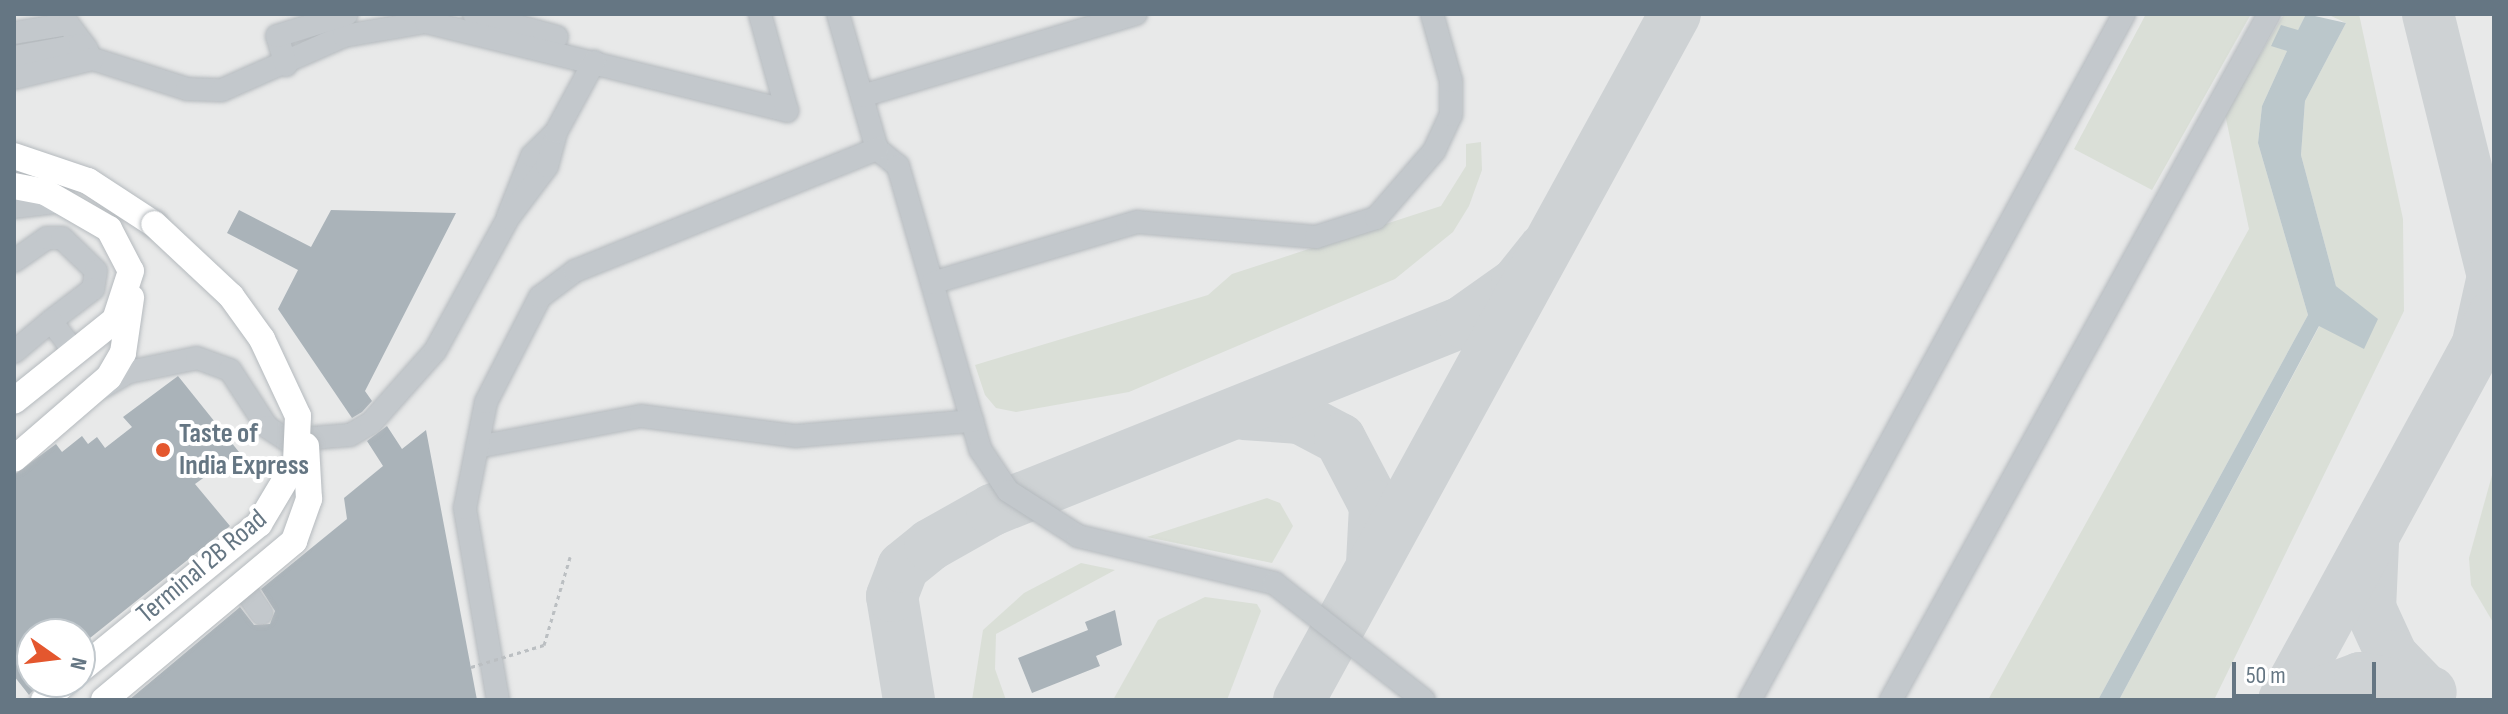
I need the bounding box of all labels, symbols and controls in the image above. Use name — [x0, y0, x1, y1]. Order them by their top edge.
place label: Taste of India Express — [179, 417, 309, 483]
marker: Taste of India Express — [154, 441, 172, 459]
street label: Terminal 2B Road — [130, 503, 274, 631]
north arrow — [16, 618, 96, 698]
scale bar — [2236, 646, 2380, 696]
text: N — [63, 654, 92, 672]
text: 50 m — [2246, 661, 2286, 690]

